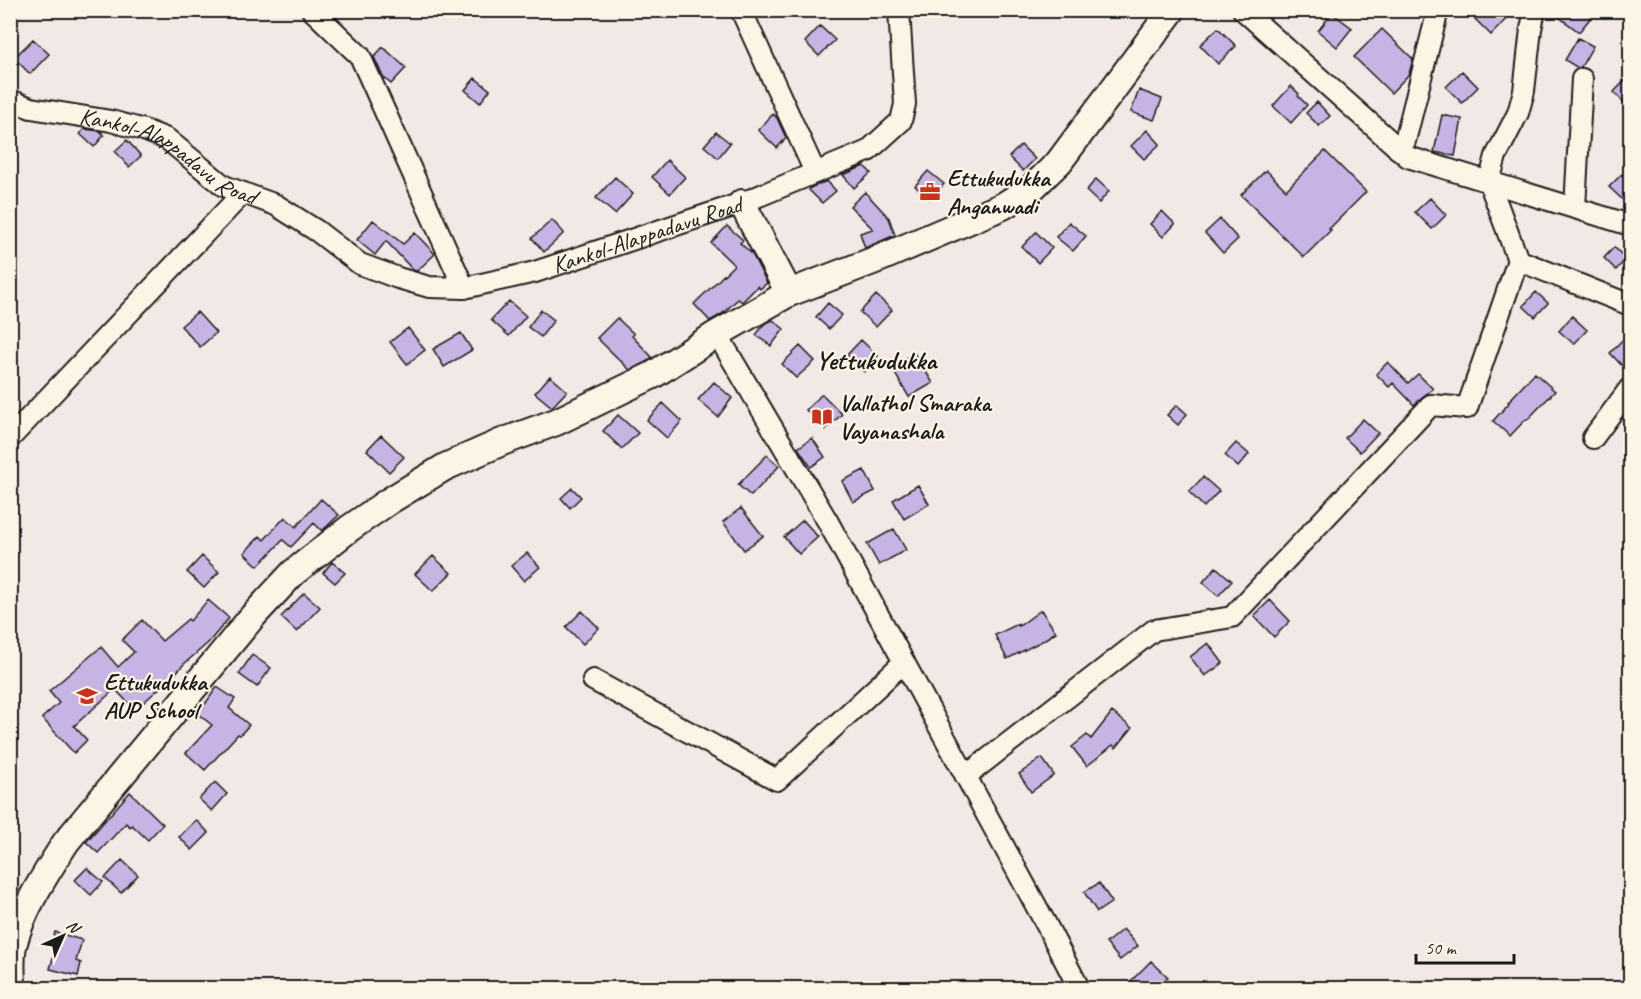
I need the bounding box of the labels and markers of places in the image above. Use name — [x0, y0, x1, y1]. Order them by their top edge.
place label: Ettukudukka Anganwadi — [947, 163, 1052, 221]
office icon: Ettukudukka Anganwadi — [918, 180, 942, 204]
place label: Vallathol Smaraka Vayanashala — [839, 388, 992, 446]
library icon: Vallathol Smaraka Vayanashala — [810, 405, 834, 429]
place label: Ettukudukka AUP School — [104, 667, 209, 725]
school or university icon: Ettukudukka AUP School — [75, 684, 99, 708]

